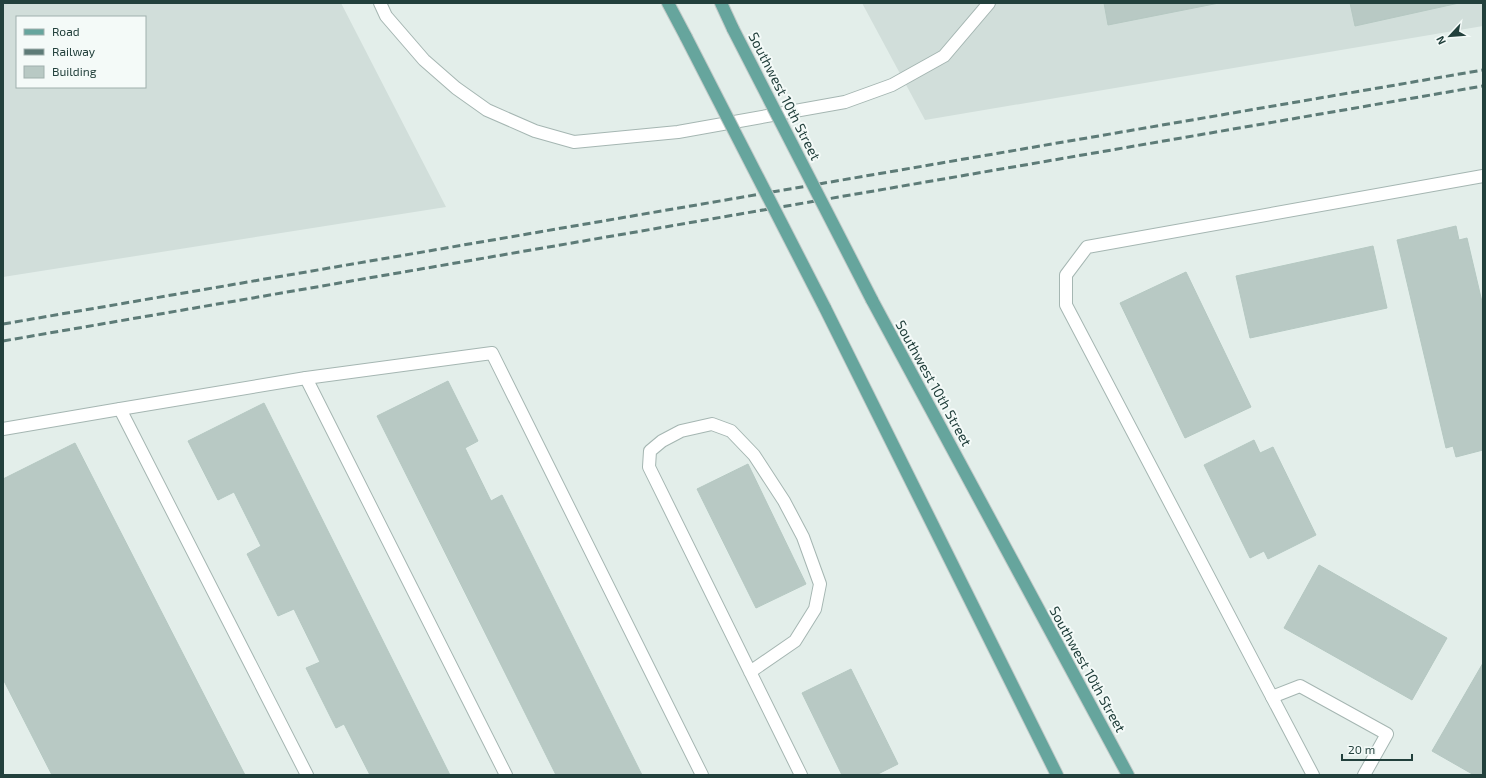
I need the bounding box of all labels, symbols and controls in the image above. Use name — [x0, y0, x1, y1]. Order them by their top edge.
legend — [16, 16, 146, 88]
north arrow — [1430, 16, 1470, 56]
text: Road — [52, 24, 80, 38]
street label: Southwest 10th Street — [745, 29, 825, 163]
text: N — [1433, 34, 1448, 47]
text: Railway — [52, 44, 96, 58]
text: Building — [52, 64, 97, 78]
street label: Southwest 10th Street — [892, 317, 976, 449]
street label: Southwest 10th Street — [1046, 603, 1130, 735]
scale bar — [1342, 736, 1412, 762]
text: 20 m — [1348, 742, 1375, 756]

